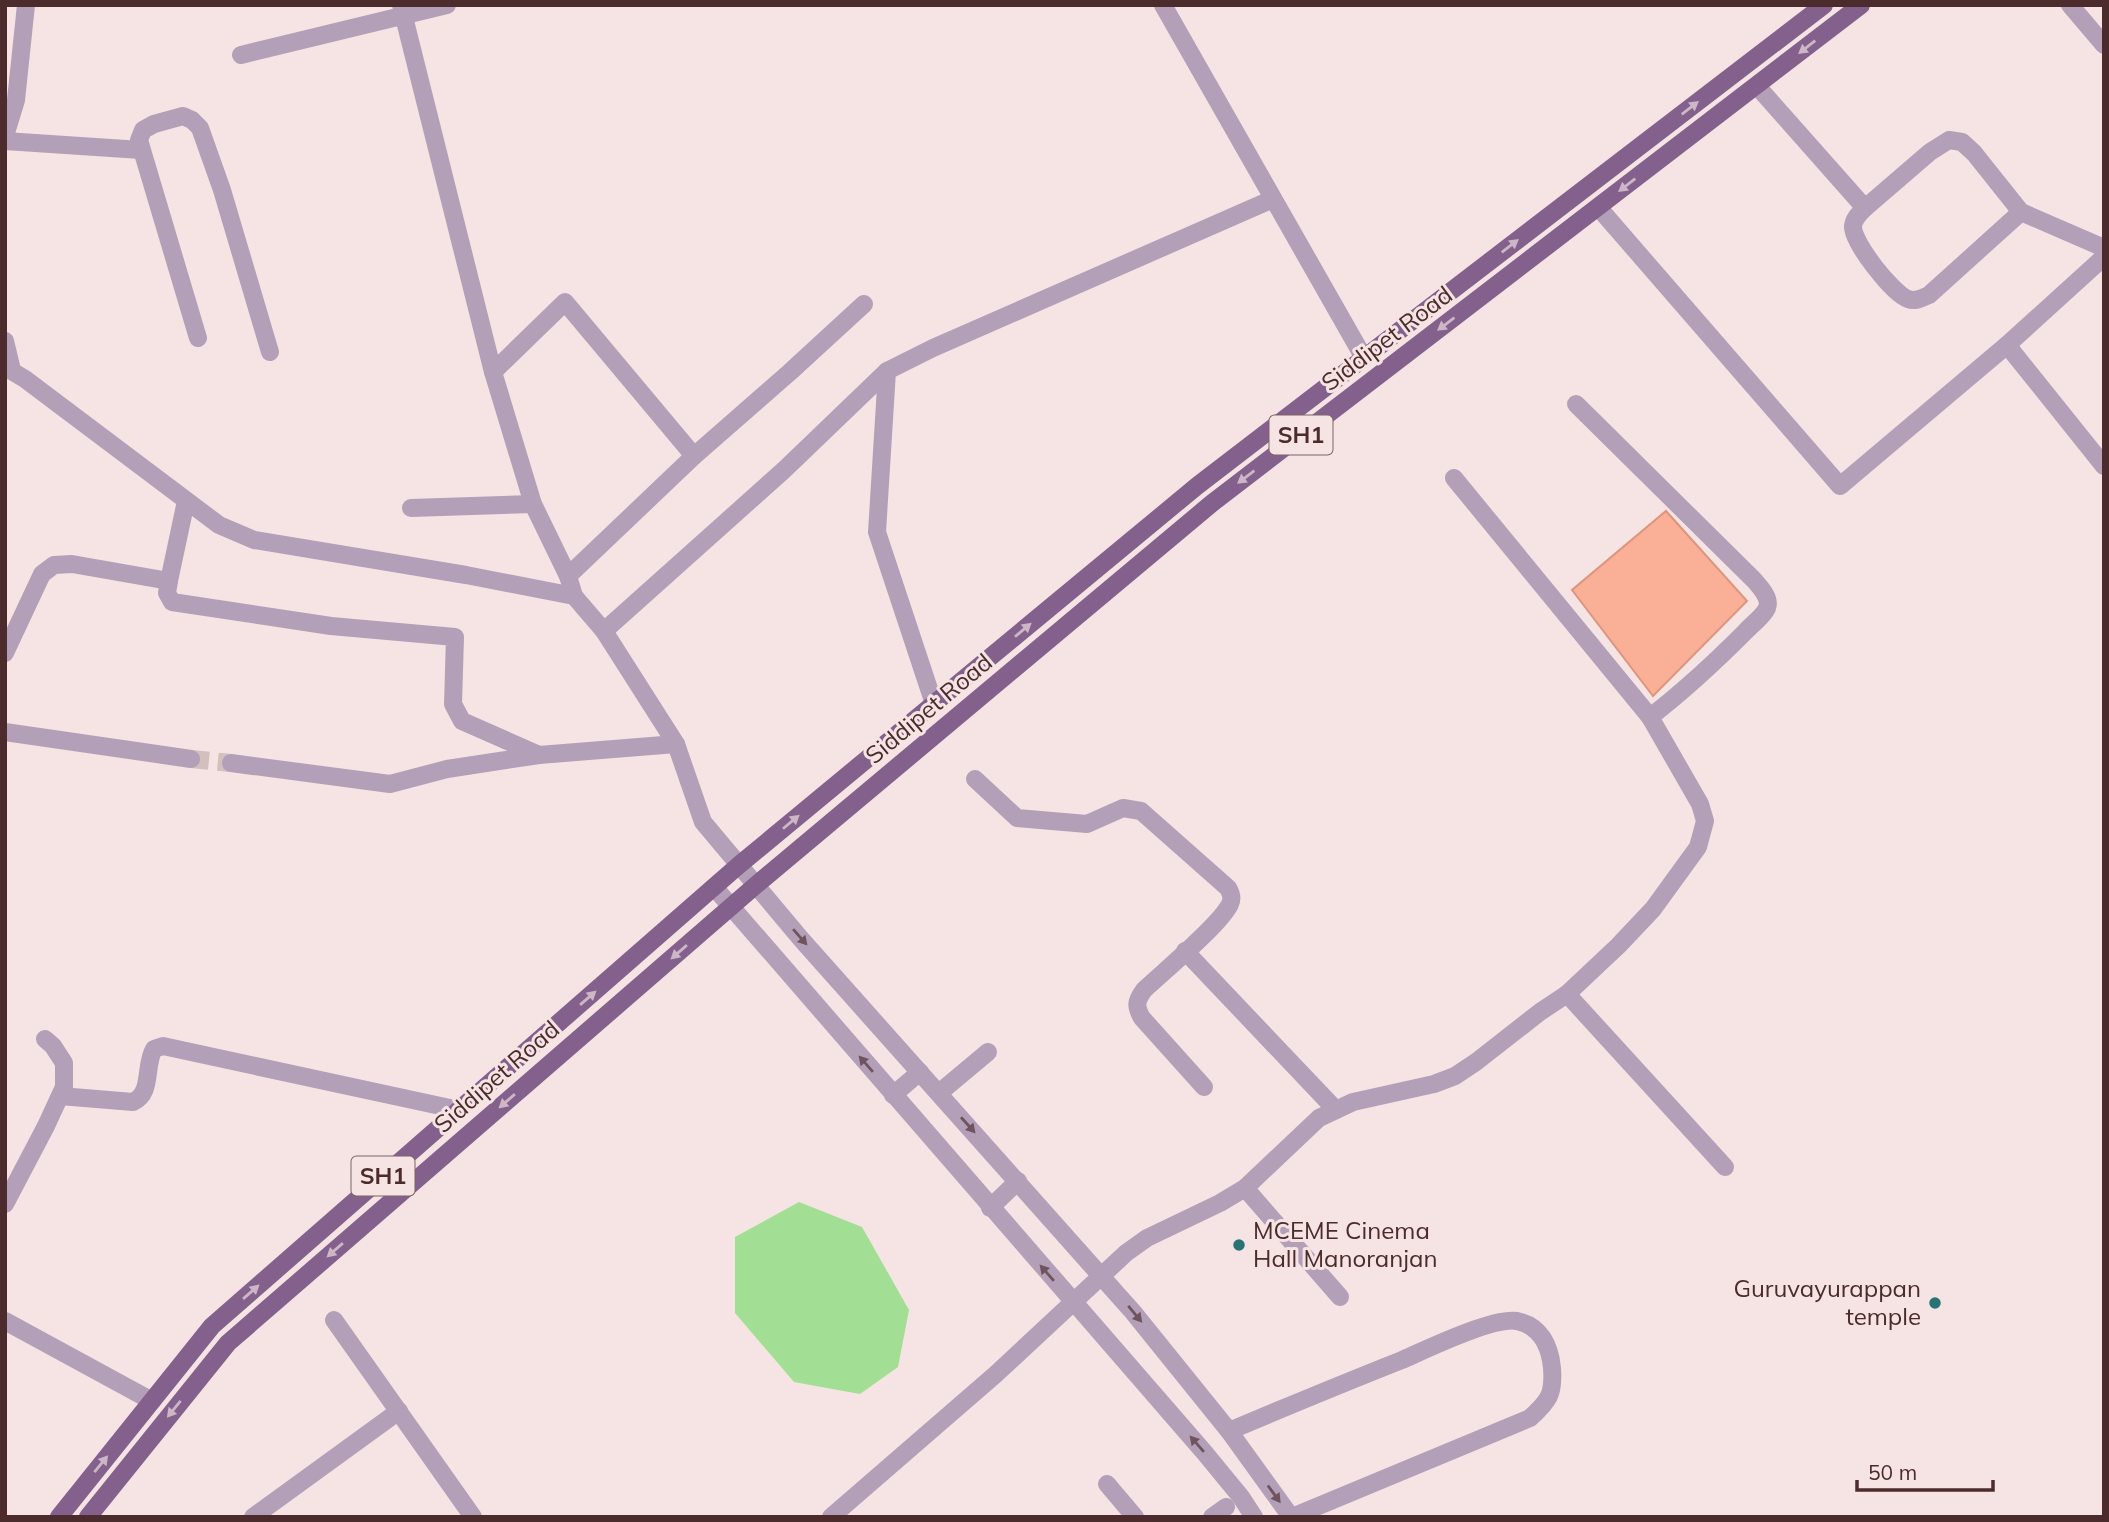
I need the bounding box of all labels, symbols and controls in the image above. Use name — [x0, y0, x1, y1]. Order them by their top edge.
one-way arrow — [1798, 39, 1816, 53]
one-way arrow — [1681, 101, 1699, 115]
one-way arrow — [1618, 178, 1636, 193]
one-way arrow — [1500, 239, 1518, 254]
street label: Siddipet Road — [1315, 279, 1458, 397]
one-way arrow — [1437, 316, 1455, 330]
road number: SH1 — [1270, 416, 1332, 454]
one-way arrow — [1238, 470, 1256, 485]
one-way arrow — [1015, 623, 1032, 638]
street label: Siddipet Road — [859, 647, 998, 770]
one-way arrow — [783, 815, 800, 830]
one-way arrow — [792, 929, 807, 946]
one-way arrow — [670, 944, 688, 960]
one-way arrow — [579, 990, 596, 1006]
street label: Siddipet Road — [428, 1014, 565, 1139]
one-way arrow — [858, 1055, 874, 1073]
one-way arrow — [499, 1093, 516, 1108]
one-way arrow — [960, 1116, 976, 1134]
road number: SH1 — [352, 1156, 414, 1196]
place label: MCEME Cinema Hall Manoranjan — [1253, 1215, 1437, 1273]
marker: MCEME Cinema Hall Manoranjan — [1231, 1237, 1247, 1253]
one-way arrow — [327, 1242, 344, 1257]
one-way arrow — [1039, 1264, 1055, 1282]
place label: Guruvayurappan temple — [1733, 1273, 1921, 1331]
one-way arrow — [242, 1285, 259, 1301]
marker: Guruvayurappan temple — [1927, 1295, 1943, 1311]
one-way arrow — [1127, 1305, 1142, 1323]
one-way arrow — [167, 1400, 182, 1418]
one-way arrow — [1189, 1435, 1205, 1453]
scale bar — [1857, 1448, 1994, 1492]
one-way arrow — [94, 1455, 109, 1473]
text: 50 m — [1868, 1459, 1917, 1485]
one-way arrow — [1267, 1485, 1281, 1503]

